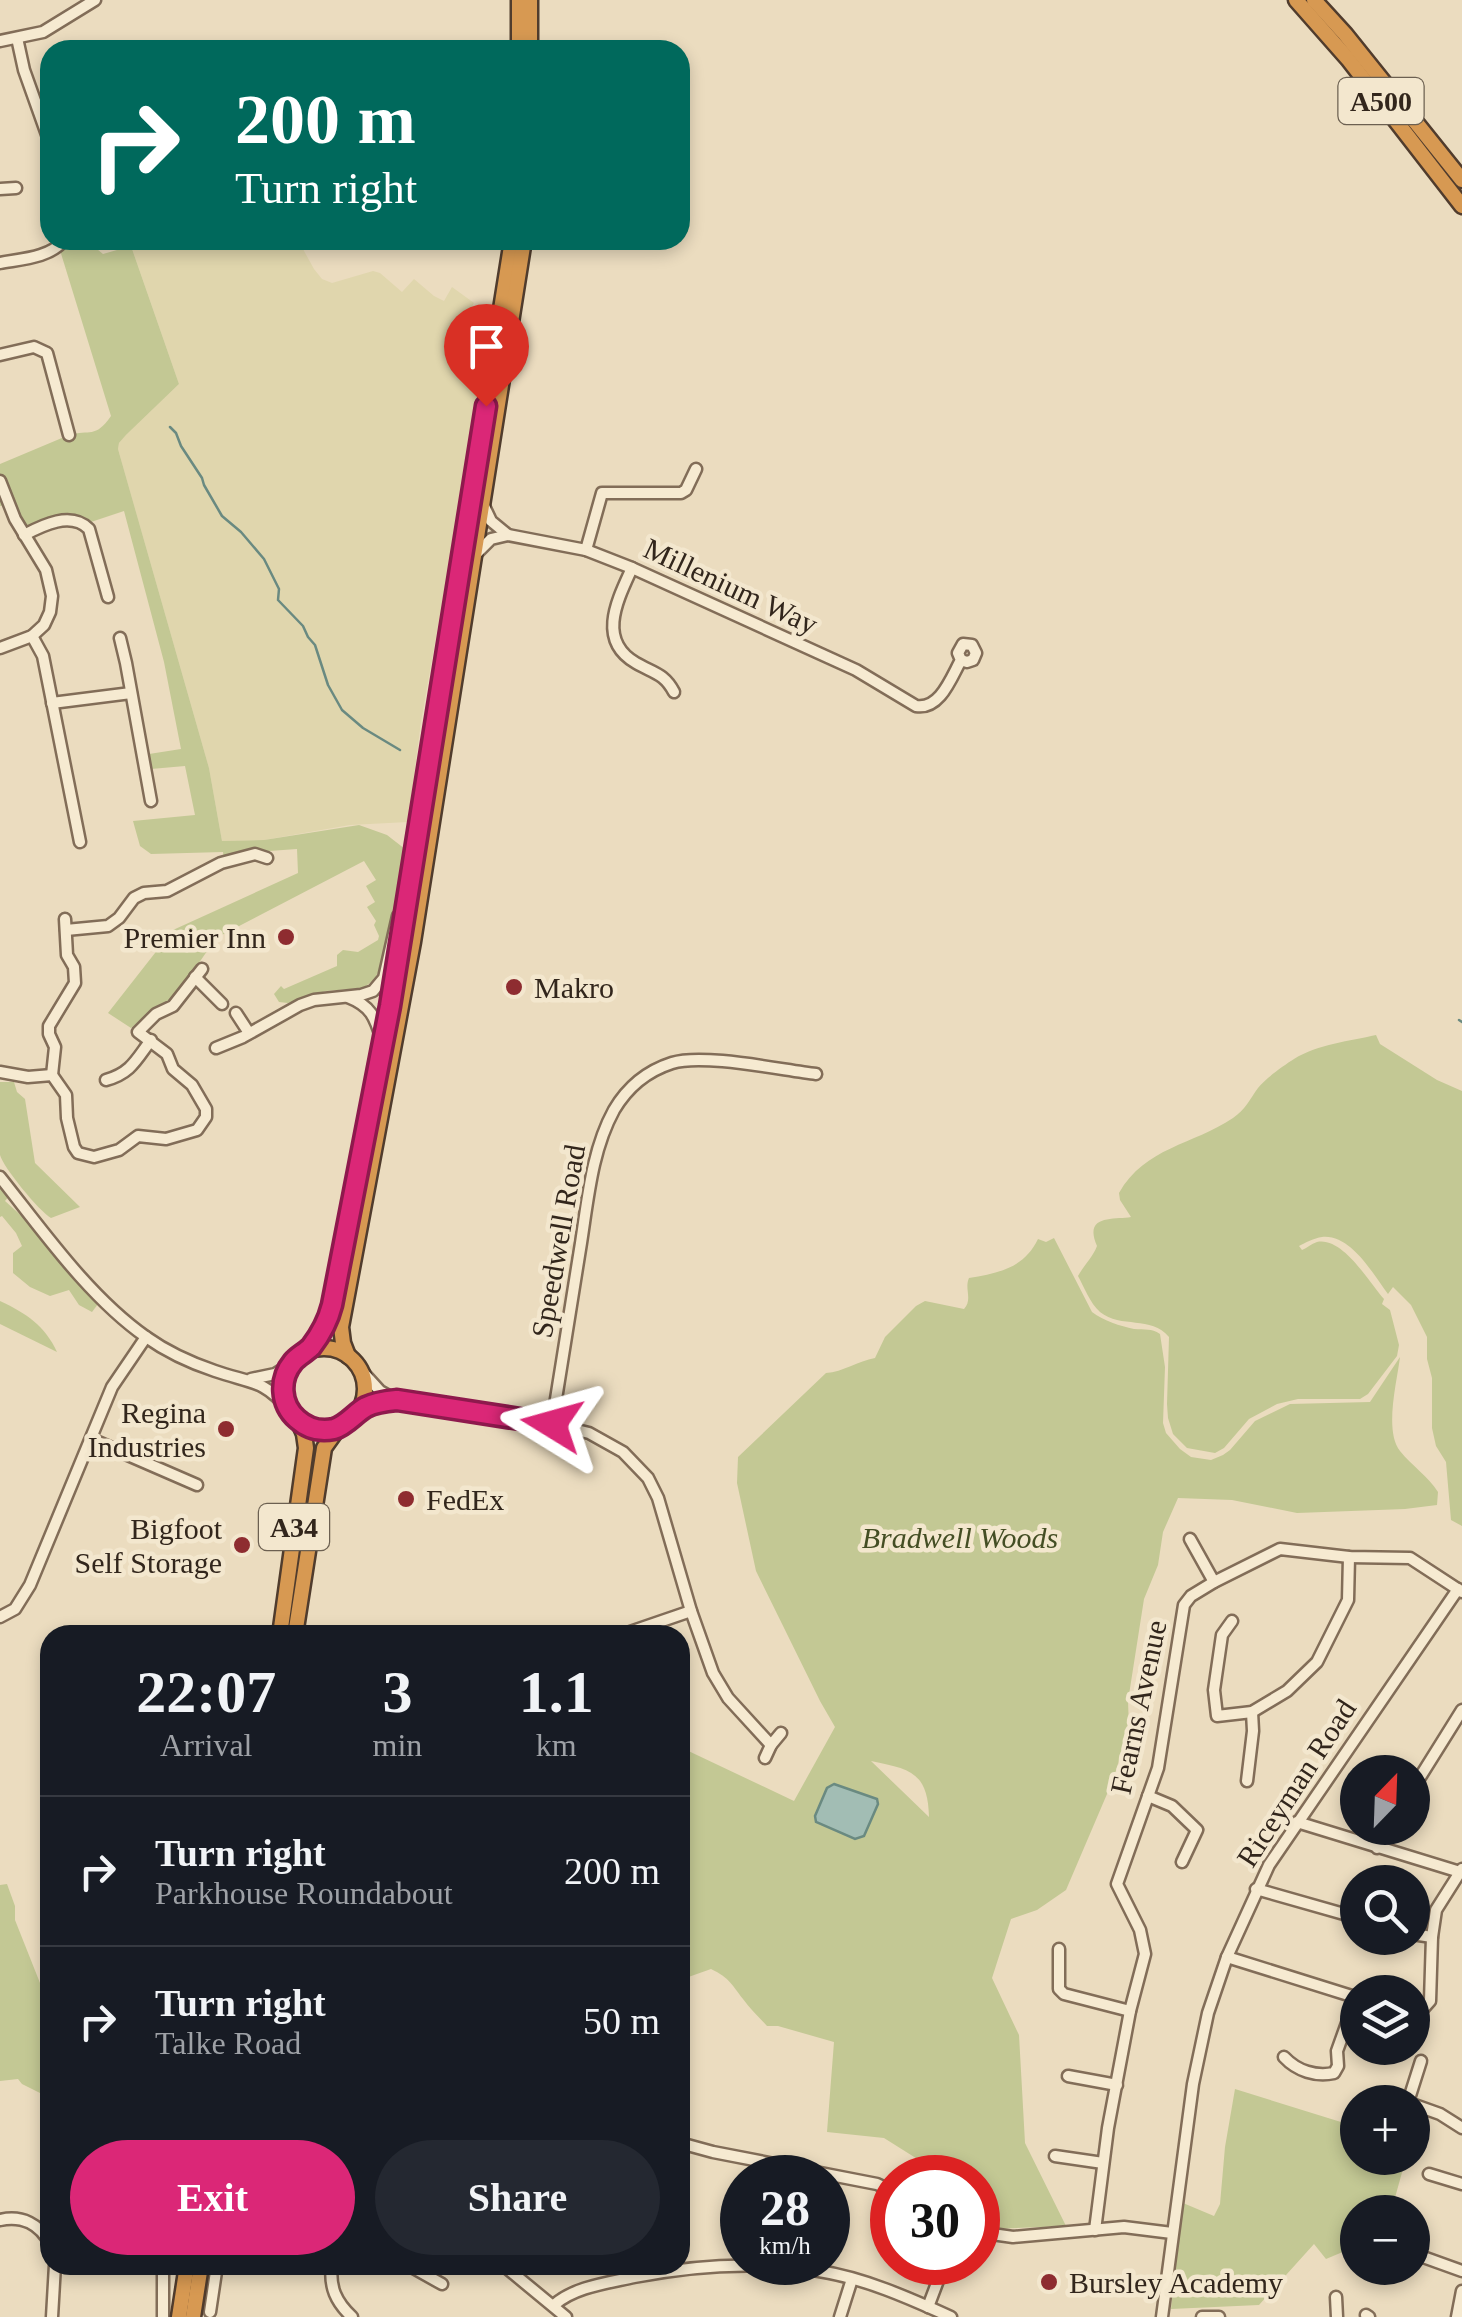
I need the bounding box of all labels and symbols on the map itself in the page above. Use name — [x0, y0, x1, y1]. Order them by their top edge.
road number: A500 — [1338, 78, 1424, 124]
pin — [444, 304, 529, 407]
street label: Millenium Way — [639, 531, 823, 641]
place label: Premier Inn — [124, 921, 266, 954]
marker: Premier Inn — [275, 926, 297, 948]
place label: Makro — [534, 971, 614, 1004]
marker: Makro — [503, 976, 525, 998]
street label: Speedwell Road — [525, 1142, 591, 1340]
position arrow — [500, 1372, 604, 1476]
place label: Regina Industries — [88, 1396, 206, 1463]
marker: Regina Industries — [215, 1418, 237, 1440]
place label: FedEx — [426, 1483, 504, 1516]
marker: FedEx — [395, 1488, 417, 1510]
road number: A34 — [259, 1504, 329, 1550]
place label: Bigfoot Self Storage — [75, 1512, 223, 1579]
park label: Bradwell Woods — [862, 1521, 1058, 1554]
marker: Bigfoot Self Storage — [231, 1534, 253, 1556]
street label: Fearns Avenue — [1103, 1617, 1173, 1797]
street label: Riceyman Road — [1230, 1693, 1362, 1873]
north arrow — [1340, 1755, 1430, 1845]
speed limit sign: 30 — [870, 2155, 1000, 2285]
place label: Bursley Academy — [1069, 2266, 1283, 2299]
marker: Bursley Academy — [1038, 2271, 1060, 2293]

